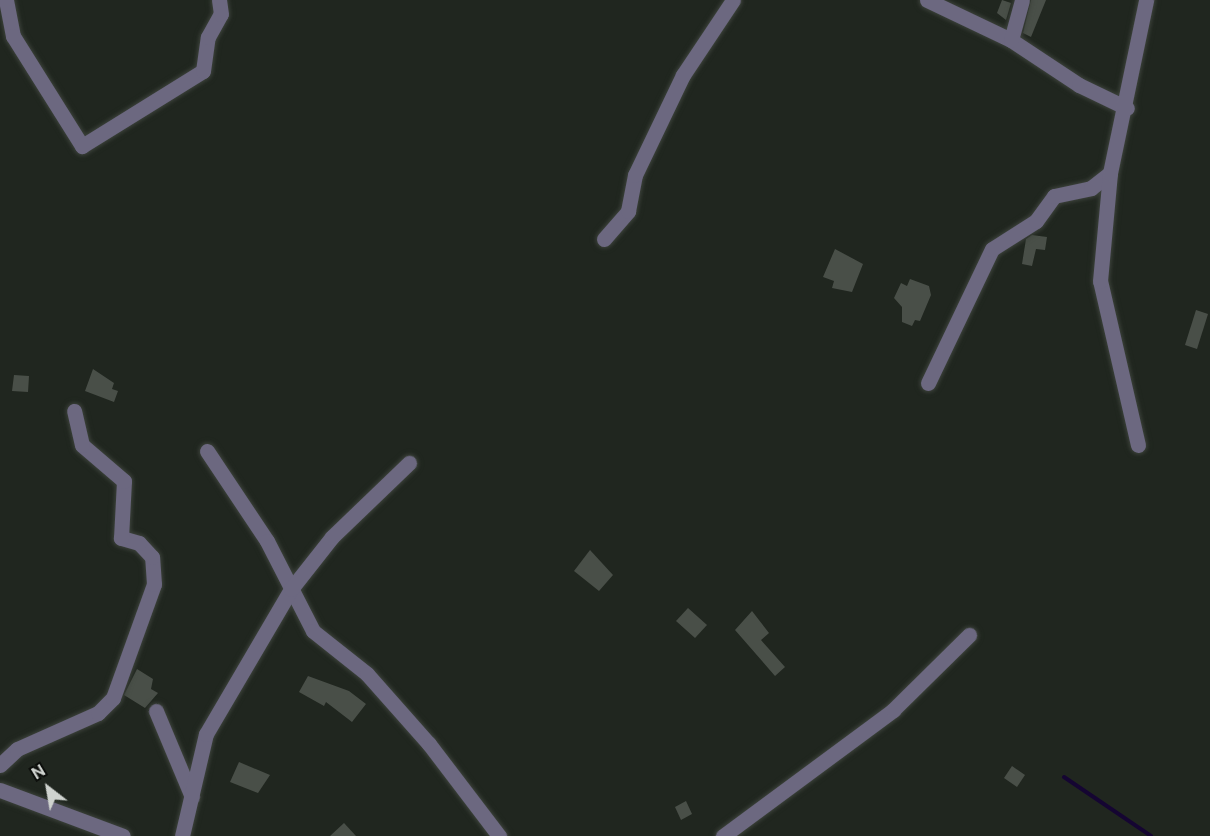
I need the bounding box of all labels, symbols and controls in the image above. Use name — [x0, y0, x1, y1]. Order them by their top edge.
north arrow — [18, 758, 78, 818]
text: N — [28, 761, 49, 784]

